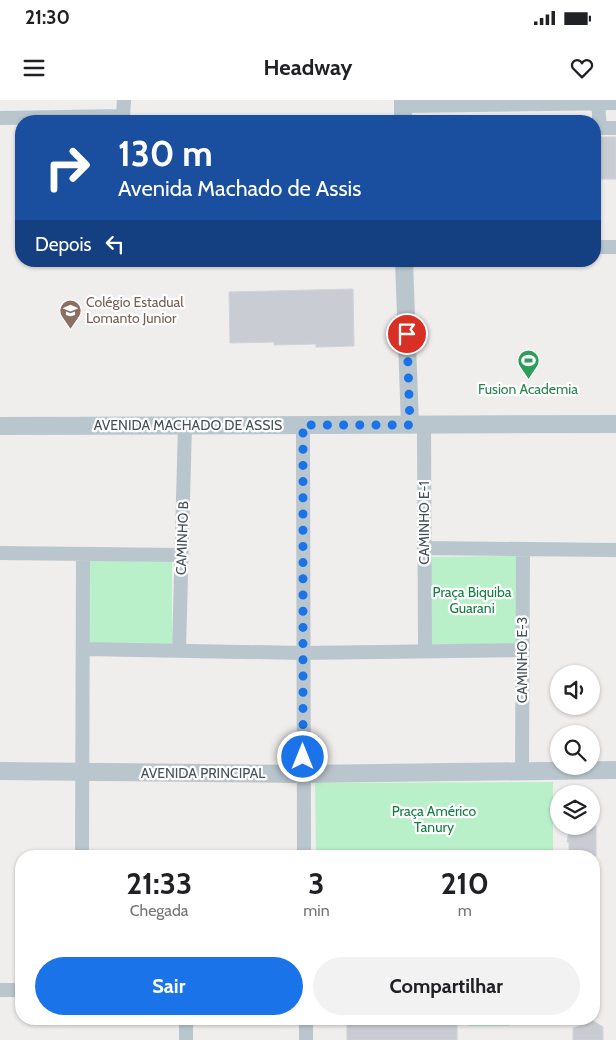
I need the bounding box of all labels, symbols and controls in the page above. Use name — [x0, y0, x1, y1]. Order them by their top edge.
text: 21:30 — [25, 6, 70, 29]
icon: menu — [20, 54, 48, 82]
text: Headway — [264, 54, 352, 81]
icon: heart — [568, 54, 596, 82]
text: 130 m — [118, 132, 213, 175]
icon: right — [35, 135, 100, 200]
text: Avenida Machado de Assis — [118, 175, 361, 202]
icon: left — [101, 230, 129, 258]
text: Depois — [35, 233, 91, 256]
place label: Colégio Estadual Lomanto Junior — [86, 293, 184, 327]
school or university icon: Colégio Estadual Lomanto Junior — [58, 298, 82, 329]
pin — [386, 313, 428, 355]
icon: arrive — [393, 320, 421, 348]
sports icon: Fusion Academia — [516, 349, 540, 380]
place label: Fusion Academia — [478, 380, 578, 398]
street label: AVENIDA MACHADO DE ASSIS — [94, 416, 282, 434]
street label: CAMINHO E-1 — [415, 481, 433, 565]
street label: CAMINHO B — [172, 501, 192, 575]
park label: Praça Biquiba Guarani — [432, 583, 512, 617]
street label: CAMINHO E-3 — [513, 617, 531, 703]
map controls — [550, 665, 600, 835]
button: sound — [550, 665, 600, 715]
button: search — [550, 725, 600, 775]
position arrow — [276, 730, 328, 782]
street label: AVENIDA PRINCIPAL — [141, 764, 265, 782]
button: layers — [550, 785, 600, 835]
park label: Praça Américo Tanury — [392, 802, 477, 836]
text: 21:33 — [126, 865, 192, 902]
text: 3 — [308, 865, 324, 902]
text: 210 — [441, 865, 489, 902]
text: Chegada — [130, 901, 189, 920]
text: min — [303, 901, 330, 920]
text: m — [458, 901, 472, 920]
button: Sair — [35, 957, 303, 1015]
button: Compartilhar — [313, 957, 580, 1015]

